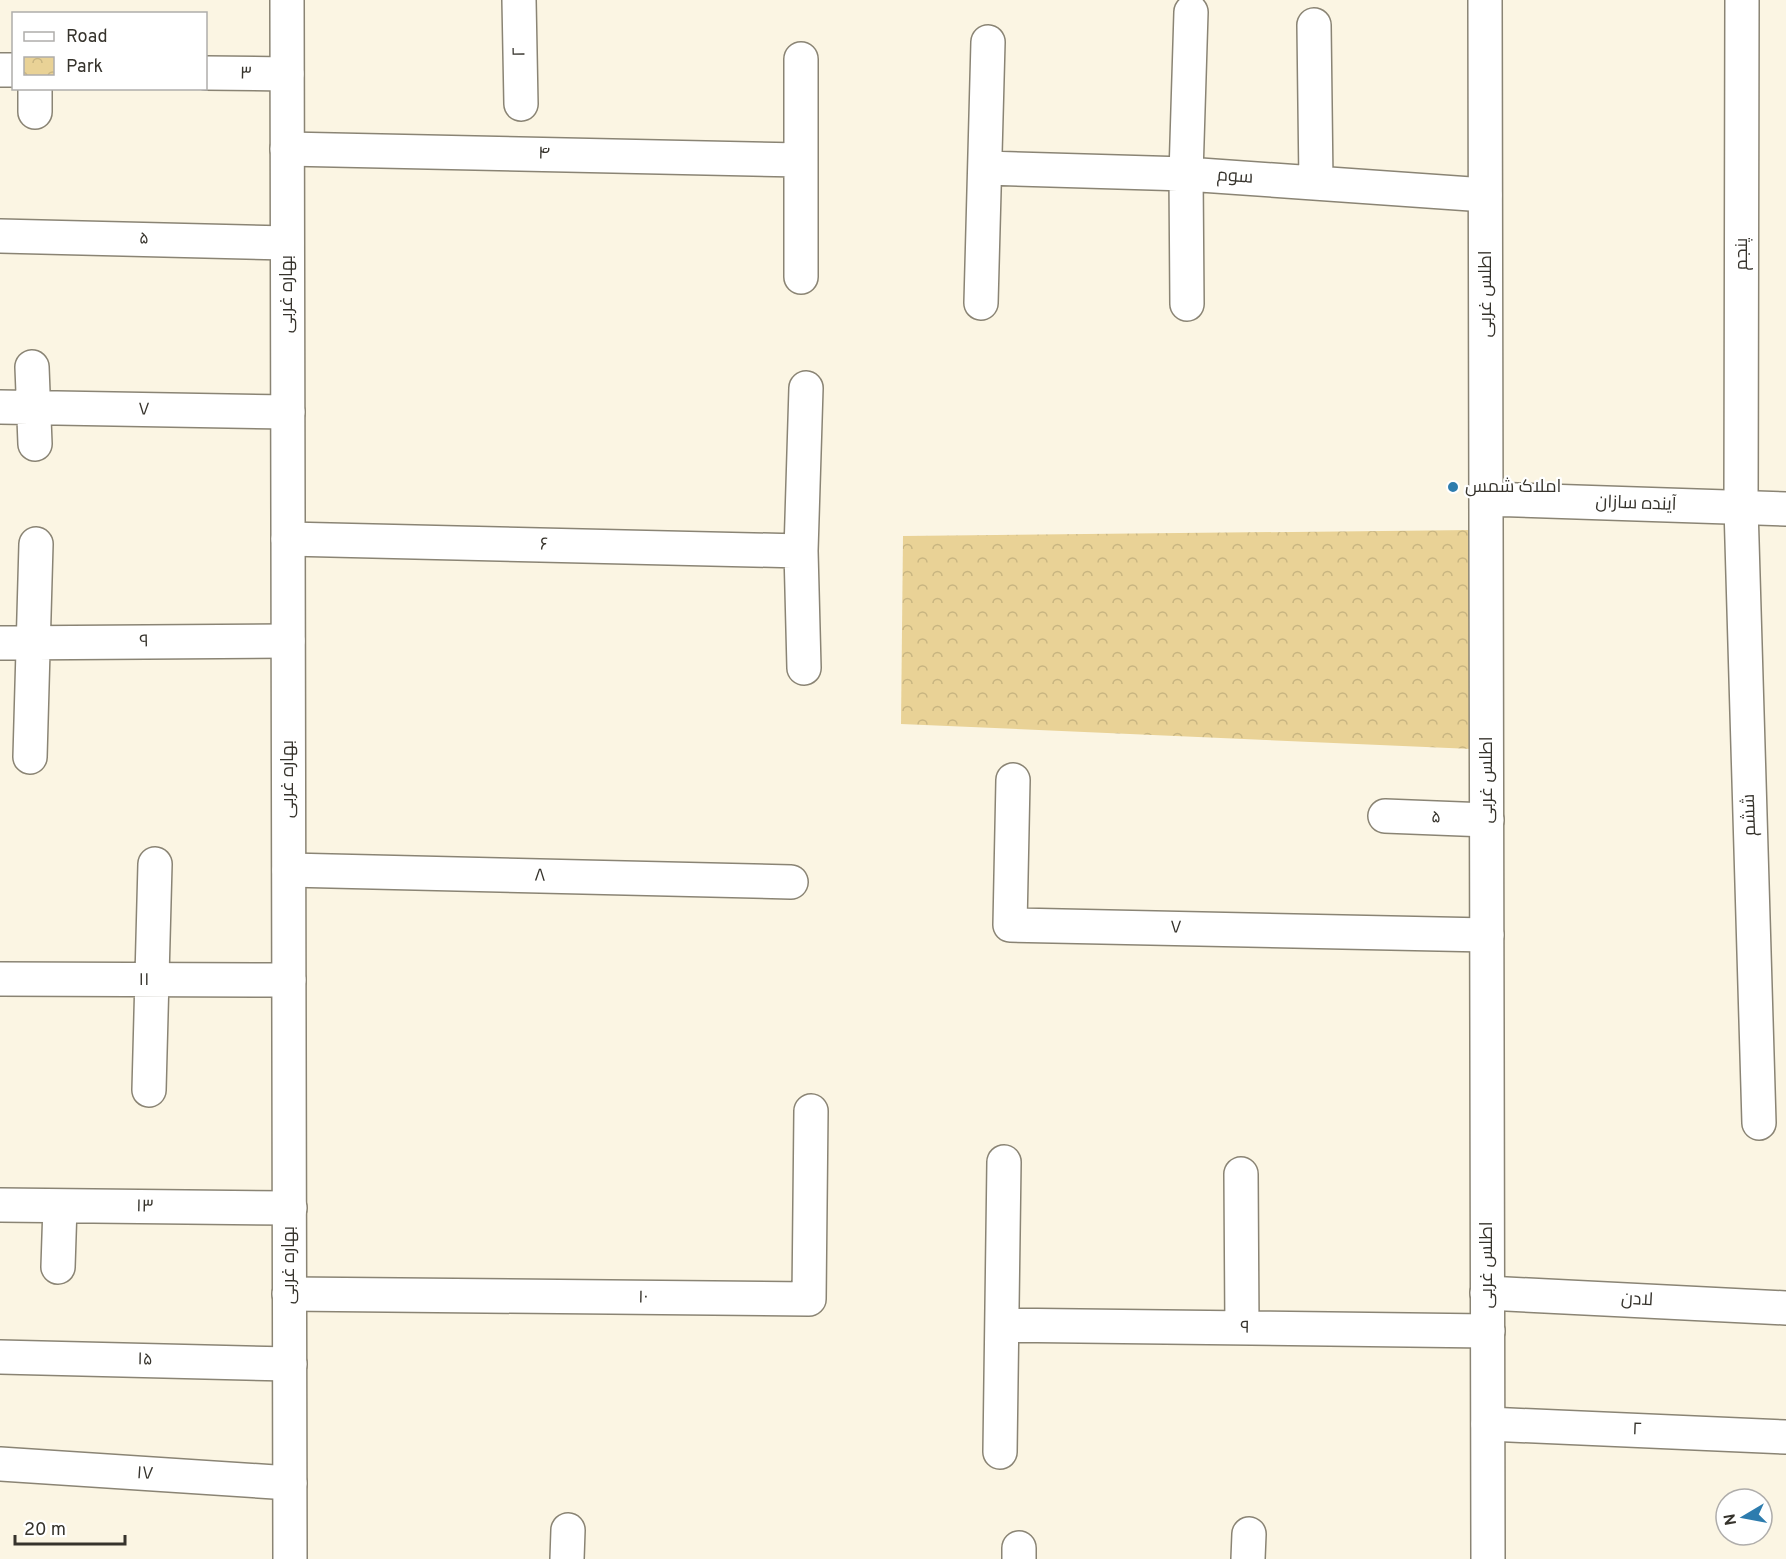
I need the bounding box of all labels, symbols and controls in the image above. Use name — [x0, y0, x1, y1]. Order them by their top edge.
legend — [12, 12, 207, 90]
text: Road — [66, 26, 108, 49]
street label: ۲ — [508, 47, 532, 57]
text: Park — [66, 56, 103, 79]
street label: ۳ — [240, 62, 252, 86]
street label: ۴ — [538, 142, 550, 166]
street label: سوم — [1216, 164, 1254, 190]
street label: ۵ — [139, 227, 149, 251]
street label: پنجم — [1731, 237, 1754, 270]
street label: اطلس غربی — [1475, 250, 1498, 338]
street label: بهاره غربی — [276, 255, 299, 333]
street label: ۷ — [138, 398, 150, 422]
place label: املاک شمس — [1465, 476, 1561, 499]
marker: املاک شمس — [1446, 480, 1460, 494]
street label: آینده سازان — [1595, 491, 1677, 517]
street label: ۶ — [539, 533, 549, 557]
street label: ۹ — [139, 630, 149, 654]
street label: اطلس غربی — [1476, 736, 1499, 824]
street label: بهاره غربی — [277, 740, 300, 818]
street label: ششم — [1738, 793, 1762, 837]
street label: ۵ — [1431, 806, 1441, 830]
street label: ۸ — [534, 864, 546, 888]
street label: ۷ — [1170, 916, 1182, 940]
street label: ۱۱ — [138, 969, 150, 992]
street label: ۱۳ — [136, 1195, 154, 1219]
street label: اطلس غربی — [1476, 1221, 1499, 1309]
street label: بهاره غربی — [278, 1226, 301, 1304]
street label: ۱۰ — [638, 1286, 648, 1310]
street label: لادن — [1620, 1288, 1654, 1312]
street label: ۹ — [1240, 1316, 1250, 1340]
street label: ۱۵ — [137, 1348, 153, 1372]
street label: ۲ — [1632, 1418, 1642, 1442]
street label: ۱۷ — [136, 1462, 154, 1486]
north arrow — [1714, 1487, 1774, 1547]
scale bar — [15, 1508, 124, 1546]
text: N — [1720, 1512, 1742, 1527]
text: 20 m — [24, 1519, 66, 1542]

